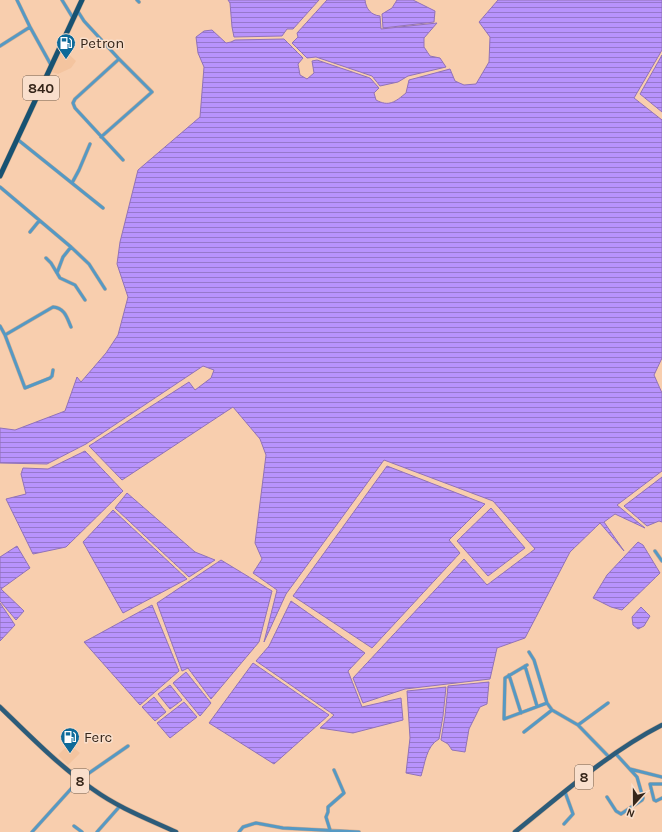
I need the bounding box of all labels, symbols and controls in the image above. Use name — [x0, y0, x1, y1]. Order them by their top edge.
fuel station icon: Petron — [55, 32, 77, 60]
place label: Petron — [80, 34, 124, 52]
road number: 840 — [23, 76, 59, 100]
fuel station icon: Ferc — [59, 726, 81, 754]
place label: Ferc — [84, 728, 112, 746]
road number: 8 — [575, 765, 593, 789]
road number: 8 — [71, 769, 89, 793]
north arrow — [614, 784, 654, 824]
text: N — [625, 805, 637, 820]

